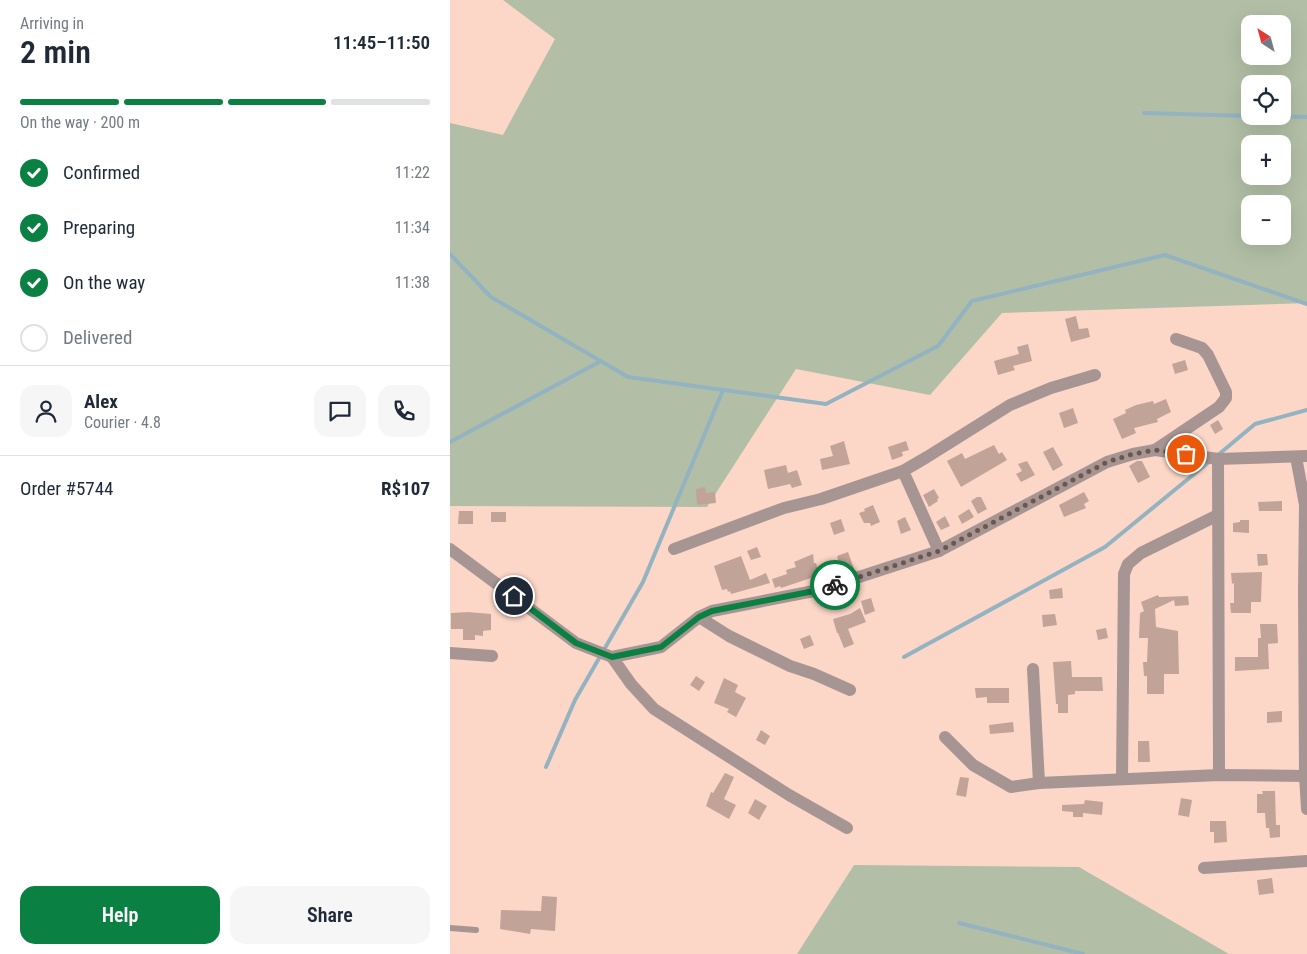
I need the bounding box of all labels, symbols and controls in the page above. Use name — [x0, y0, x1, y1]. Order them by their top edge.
text: Arriving in — [20, 14, 84, 33]
north arrow — [1241, 15, 1291, 65]
map controls — [1241, 15, 1291, 245]
text: 11:45–11:50 — [333, 31, 430, 54]
text: 2 min — [20, 33, 91, 71]
button: locate — [1241, 75, 1291, 125]
text: On the way · 200 m — [20, 113, 140, 132]
button: + — [1241, 135, 1291, 185]
icon: check — [20, 159, 48, 187]
text: Confirmed — [63, 161, 140, 184]
text: 11:22 — [395, 163, 430, 182]
button: − — [1241, 195, 1291, 245]
icon: check — [20, 214, 48, 242]
text: Preparing — [63, 216, 135, 239]
text: 11:34 — [395, 218, 430, 237]
icon: check — [20, 269, 48, 297]
text: On the way — [63, 271, 145, 294]
text: 11:38 — [395, 273, 430, 292]
text: Delivered — [63, 326, 132, 349]
button: person — [20, 385, 72, 437]
button: chat — [314, 385, 366, 437]
button: phone — [378, 385, 430, 437]
text: Alex — [84, 390, 118, 413]
text: Courier · 4.8 — [84, 413, 161, 432]
pin — [1165, 433, 1207, 475]
icon: bag — [1172, 440, 1200, 468]
text: Order #5744 — [20, 477, 113, 500]
text: R$107 — [381, 477, 430, 500]
courier — [810, 560, 860, 610]
icon: bike — [821, 571, 849, 599]
pin — [493, 575, 535, 617]
icon: home — [500, 582, 528, 610]
button: Help — [20, 886, 220, 944]
button: Share — [230, 886, 430, 944]

